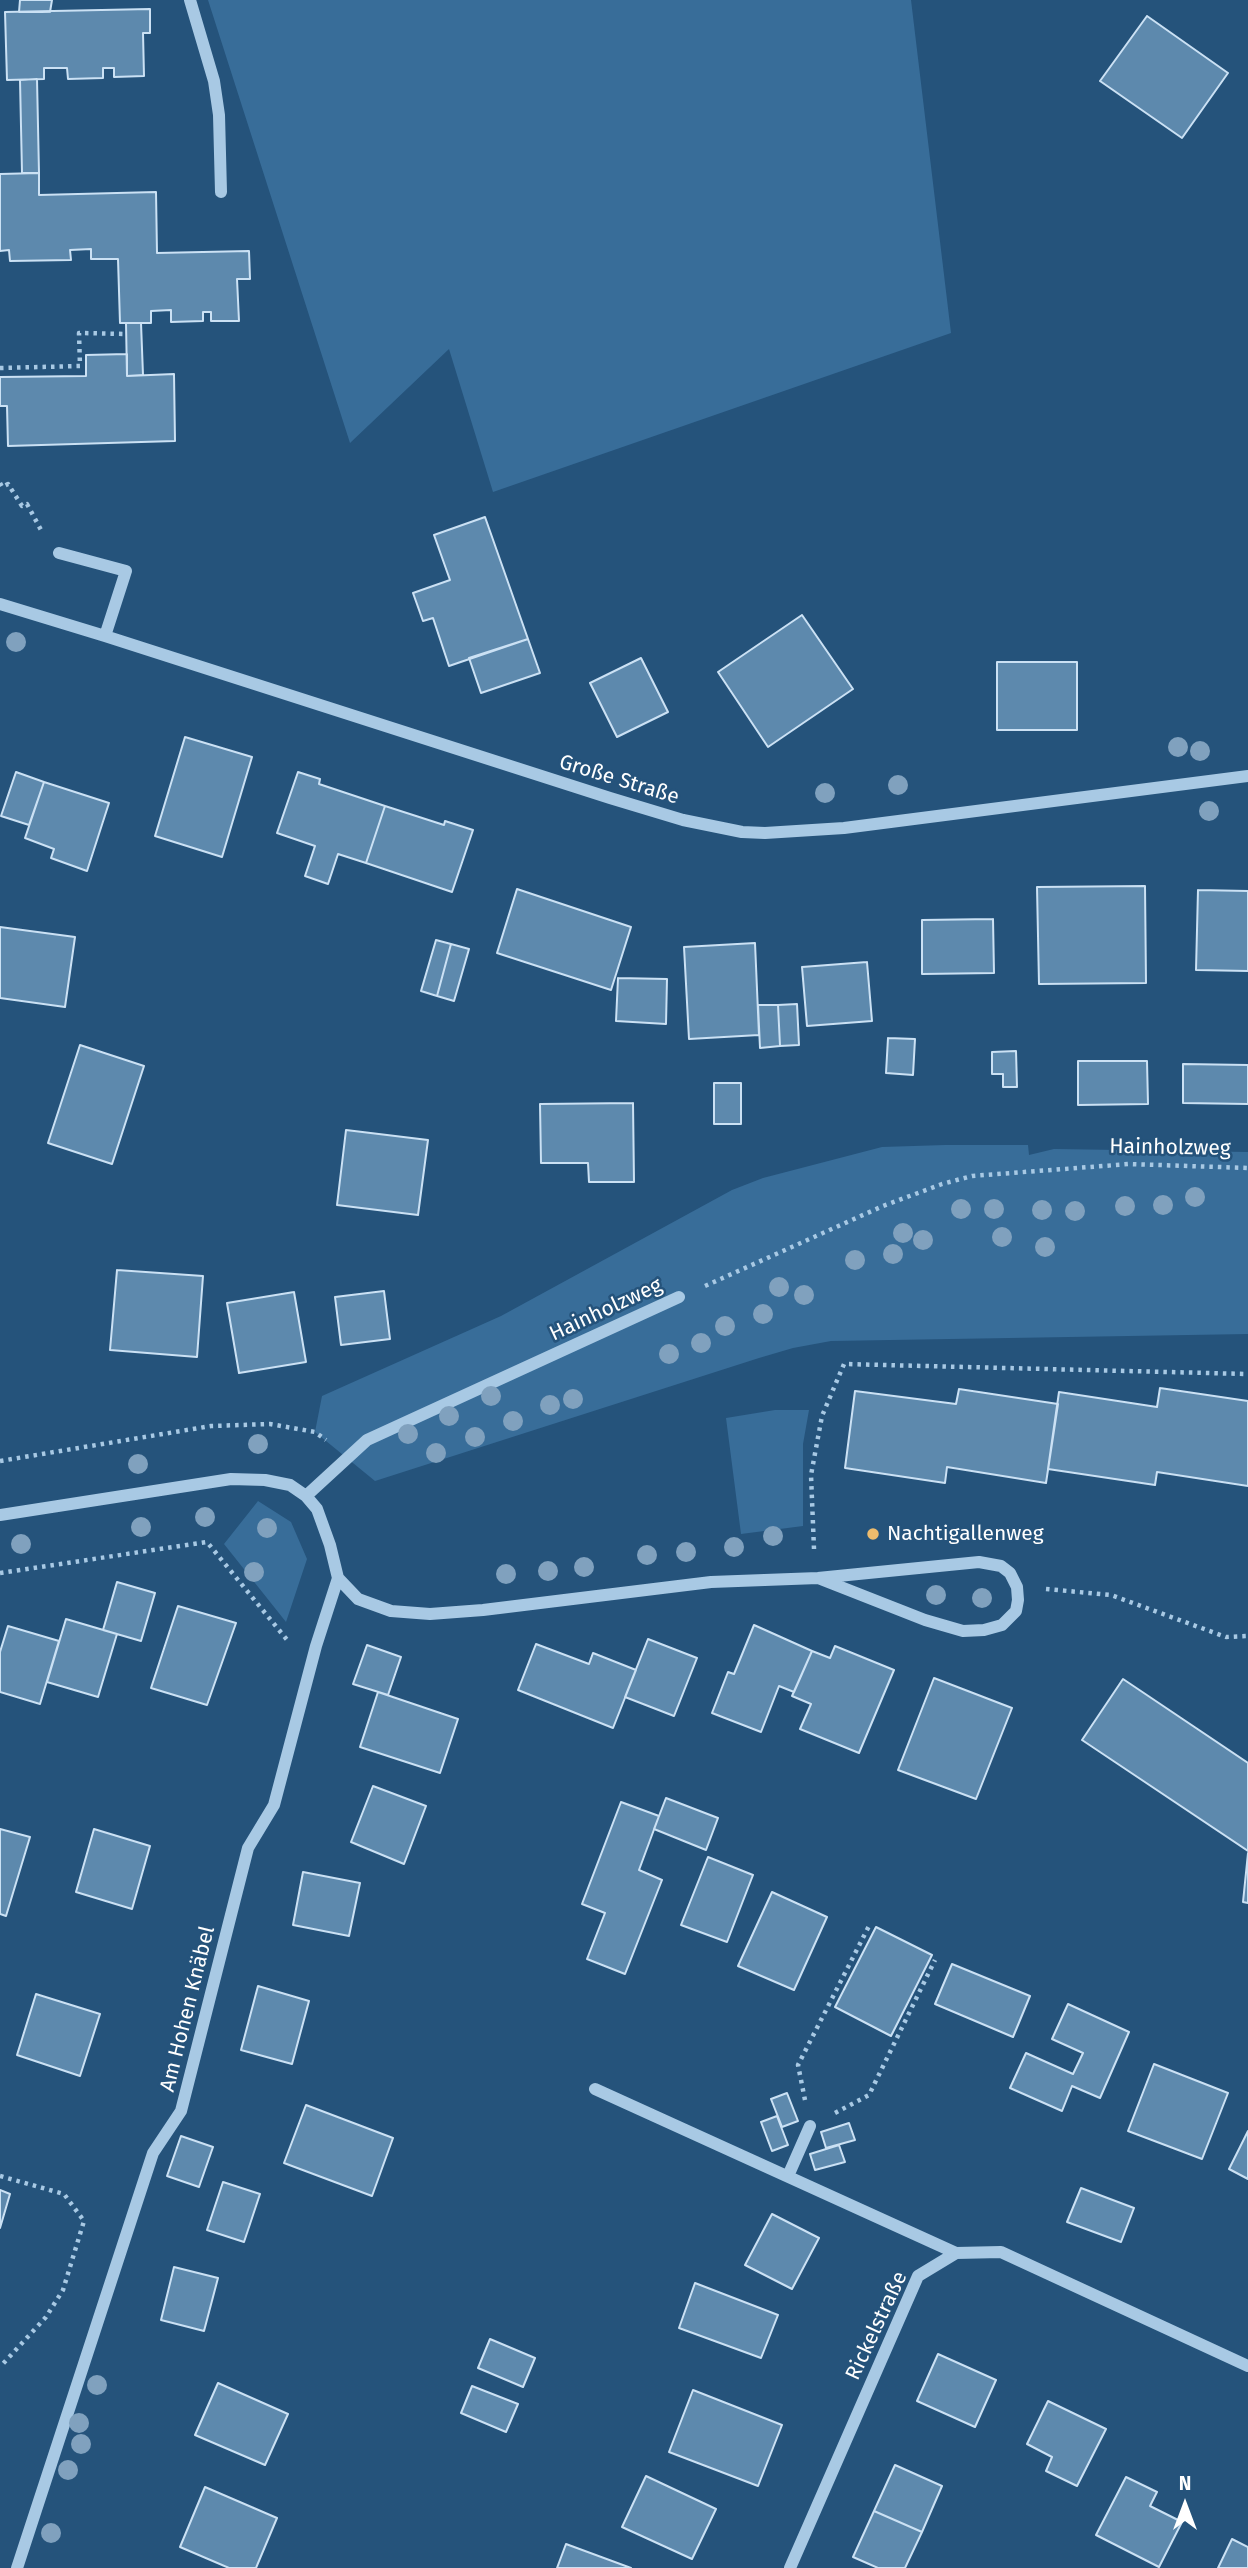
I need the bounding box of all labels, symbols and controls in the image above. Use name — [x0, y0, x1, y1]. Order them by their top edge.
street label: Große Straße — [556, 750, 682, 810]
street label: Hainholzweg — [1109, 1134, 1231, 1162]
street label: Hainholzweg — [546, 1273, 666, 1347]
place label: Nachtigallenweg — [887, 1521, 1044, 1547]
marker: Nachtigallenweg — [865, 1526, 881, 1542]
street label: Am Hohen Knäbel — [155, 1924, 221, 2094]
street label: Rickelstraße — [841, 2268, 913, 2384]
north arrow — [1150, 2470, 1220, 2540]
text: N — [1179, 2472, 1191, 2495]

